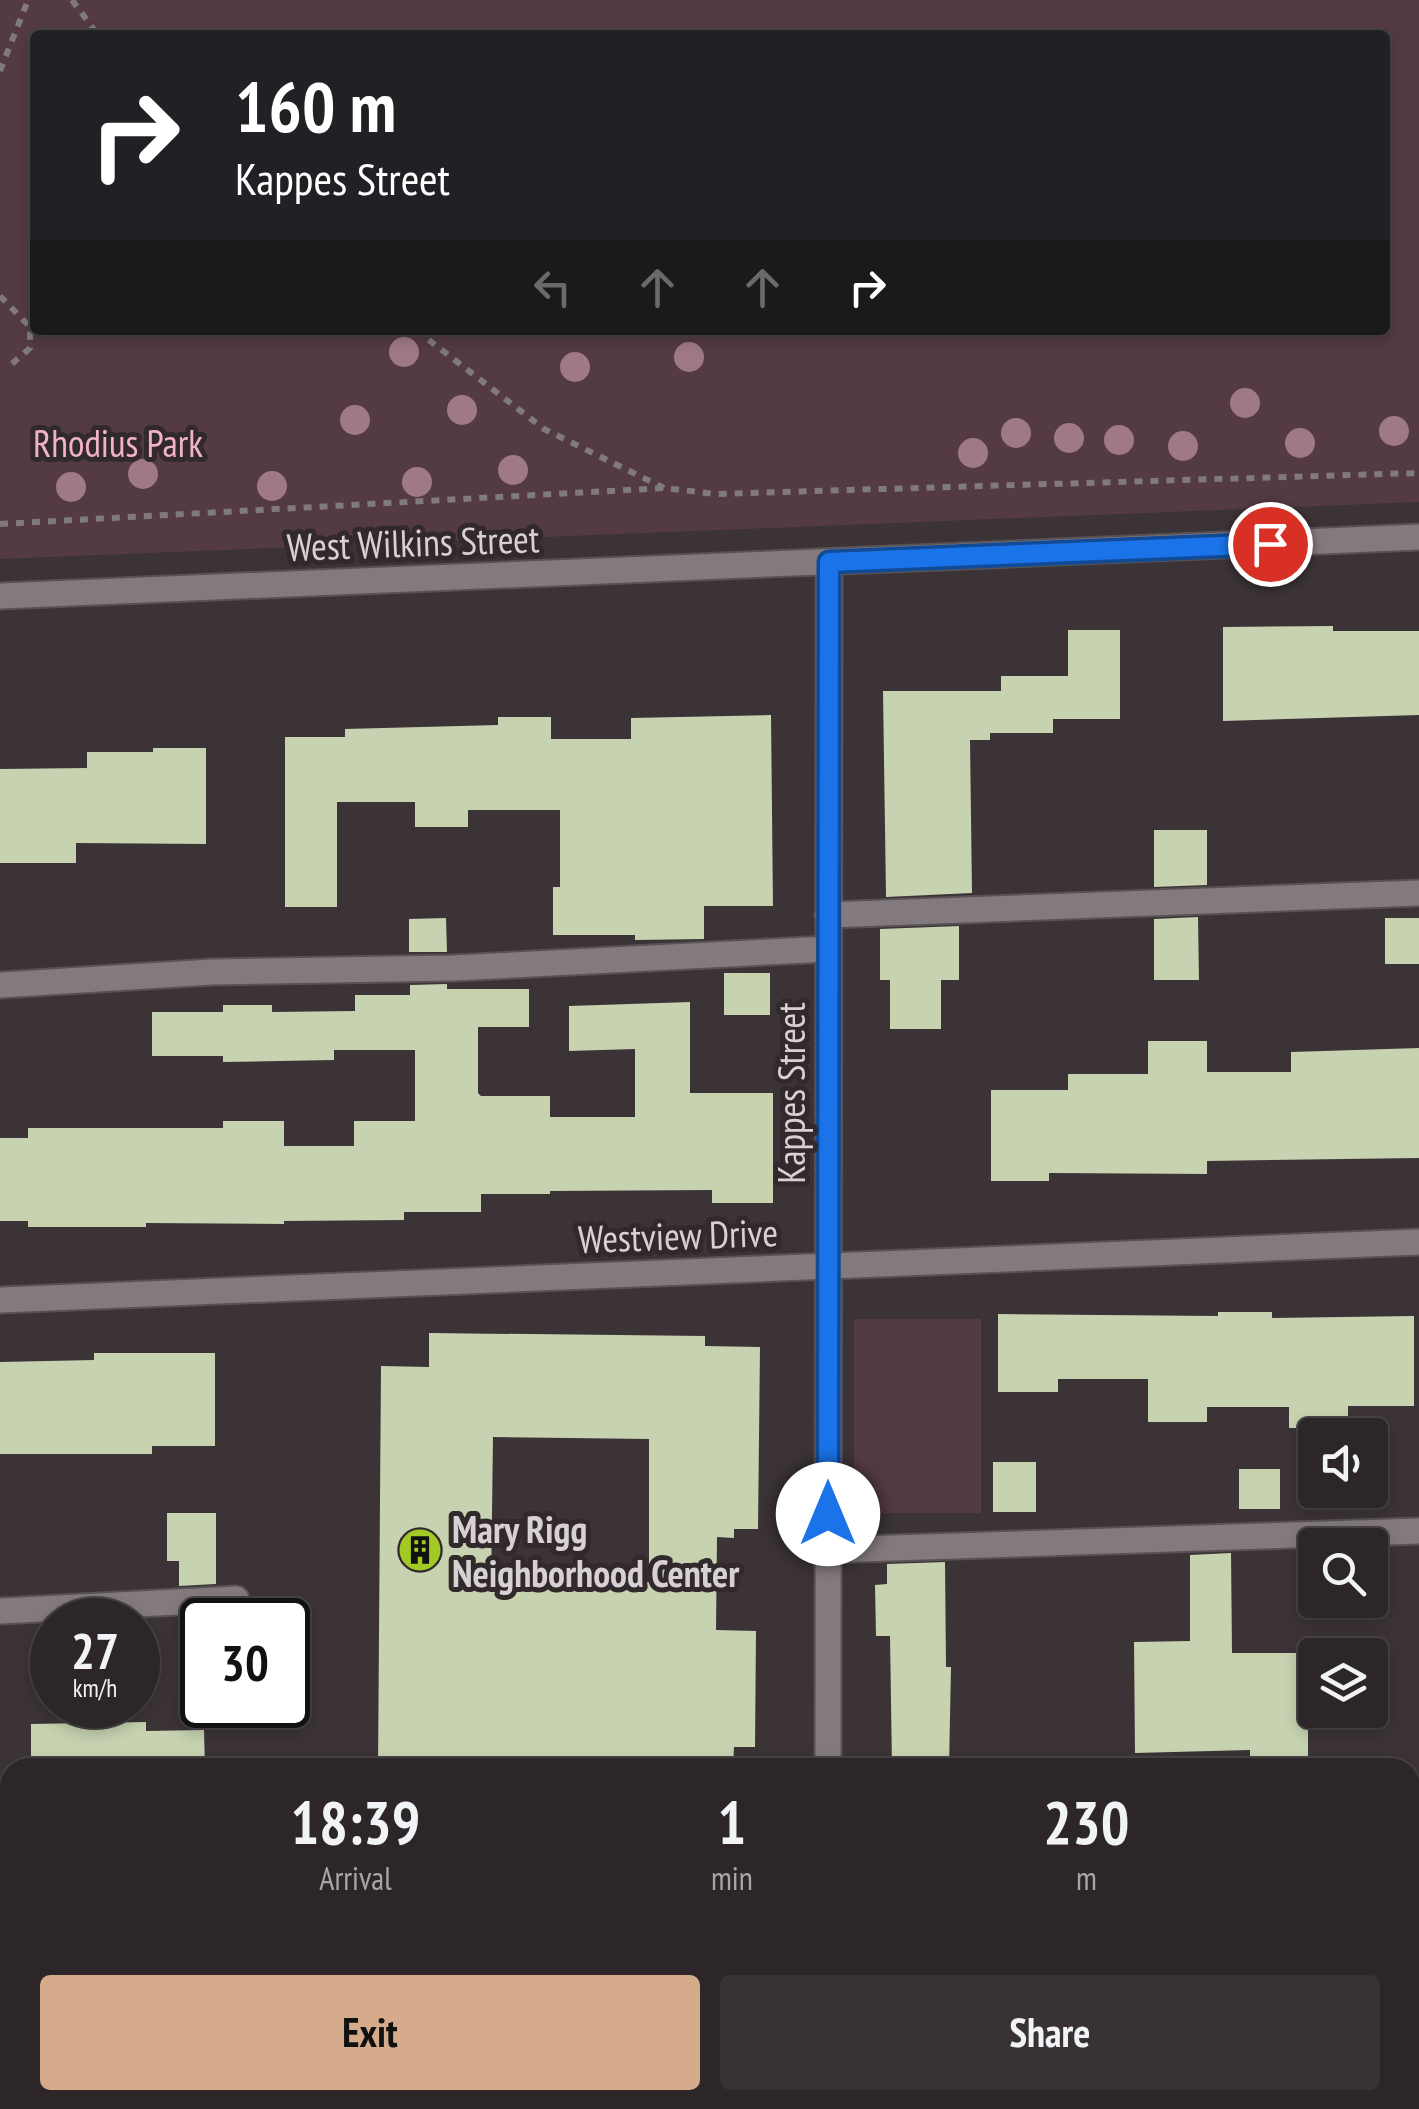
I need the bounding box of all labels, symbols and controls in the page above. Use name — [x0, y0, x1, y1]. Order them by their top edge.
text: 160 m — [235, 61, 396, 151]
icon: right — [70, 70, 200, 200]
text: Kappes Street — [235, 149, 450, 207]
icon: left — [525, 260, 580, 315]
icon: ahead — [630, 260, 685, 315]
icon: ahead — [735, 260, 790, 315]
icon: right — [840, 260, 895, 315]
park label: Rhodius Park — [33, 418, 203, 467]
pin — [1228, 502, 1313, 587]
street label: West Wilkins Street — [286, 513, 541, 571]
icon: arrive — [1243, 517, 1298, 572]
street label: Kappes Street — [766, 1002, 815, 1184]
street label: Westview Drive — [577, 1207, 779, 1263]
map controls — [1298, 1418, 1388, 1728]
button: sound — [1298, 1418, 1388, 1508]
position arrow — [776, 1462, 880, 1566]
place label: Mary Rigg Neighborhood Center — [452, 1504, 740, 1597]
building icon: Mary Rigg Neighborhood Center — [397, 1527, 443, 1573]
button: search — [1298, 1528, 1388, 1618]
speed limit sign: 30 — [180, 1598, 310, 1728]
text: 27 — [71, 1618, 119, 1683]
button: layers — [1298, 1638, 1388, 1728]
text: km/h — [73, 1672, 117, 1704]
text: 18:39 — [291, 1783, 420, 1861]
text: 1 — [718, 1783, 746, 1861]
text: 230 — [1043, 1783, 1129, 1861]
text: Arrival — [319, 1857, 392, 1899]
text: min — [711, 1857, 753, 1899]
text: m — [1076, 1857, 1097, 1899]
button: Exit — [40, 1975, 700, 2090]
button: Share — [720, 1975, 1380, 2090]

